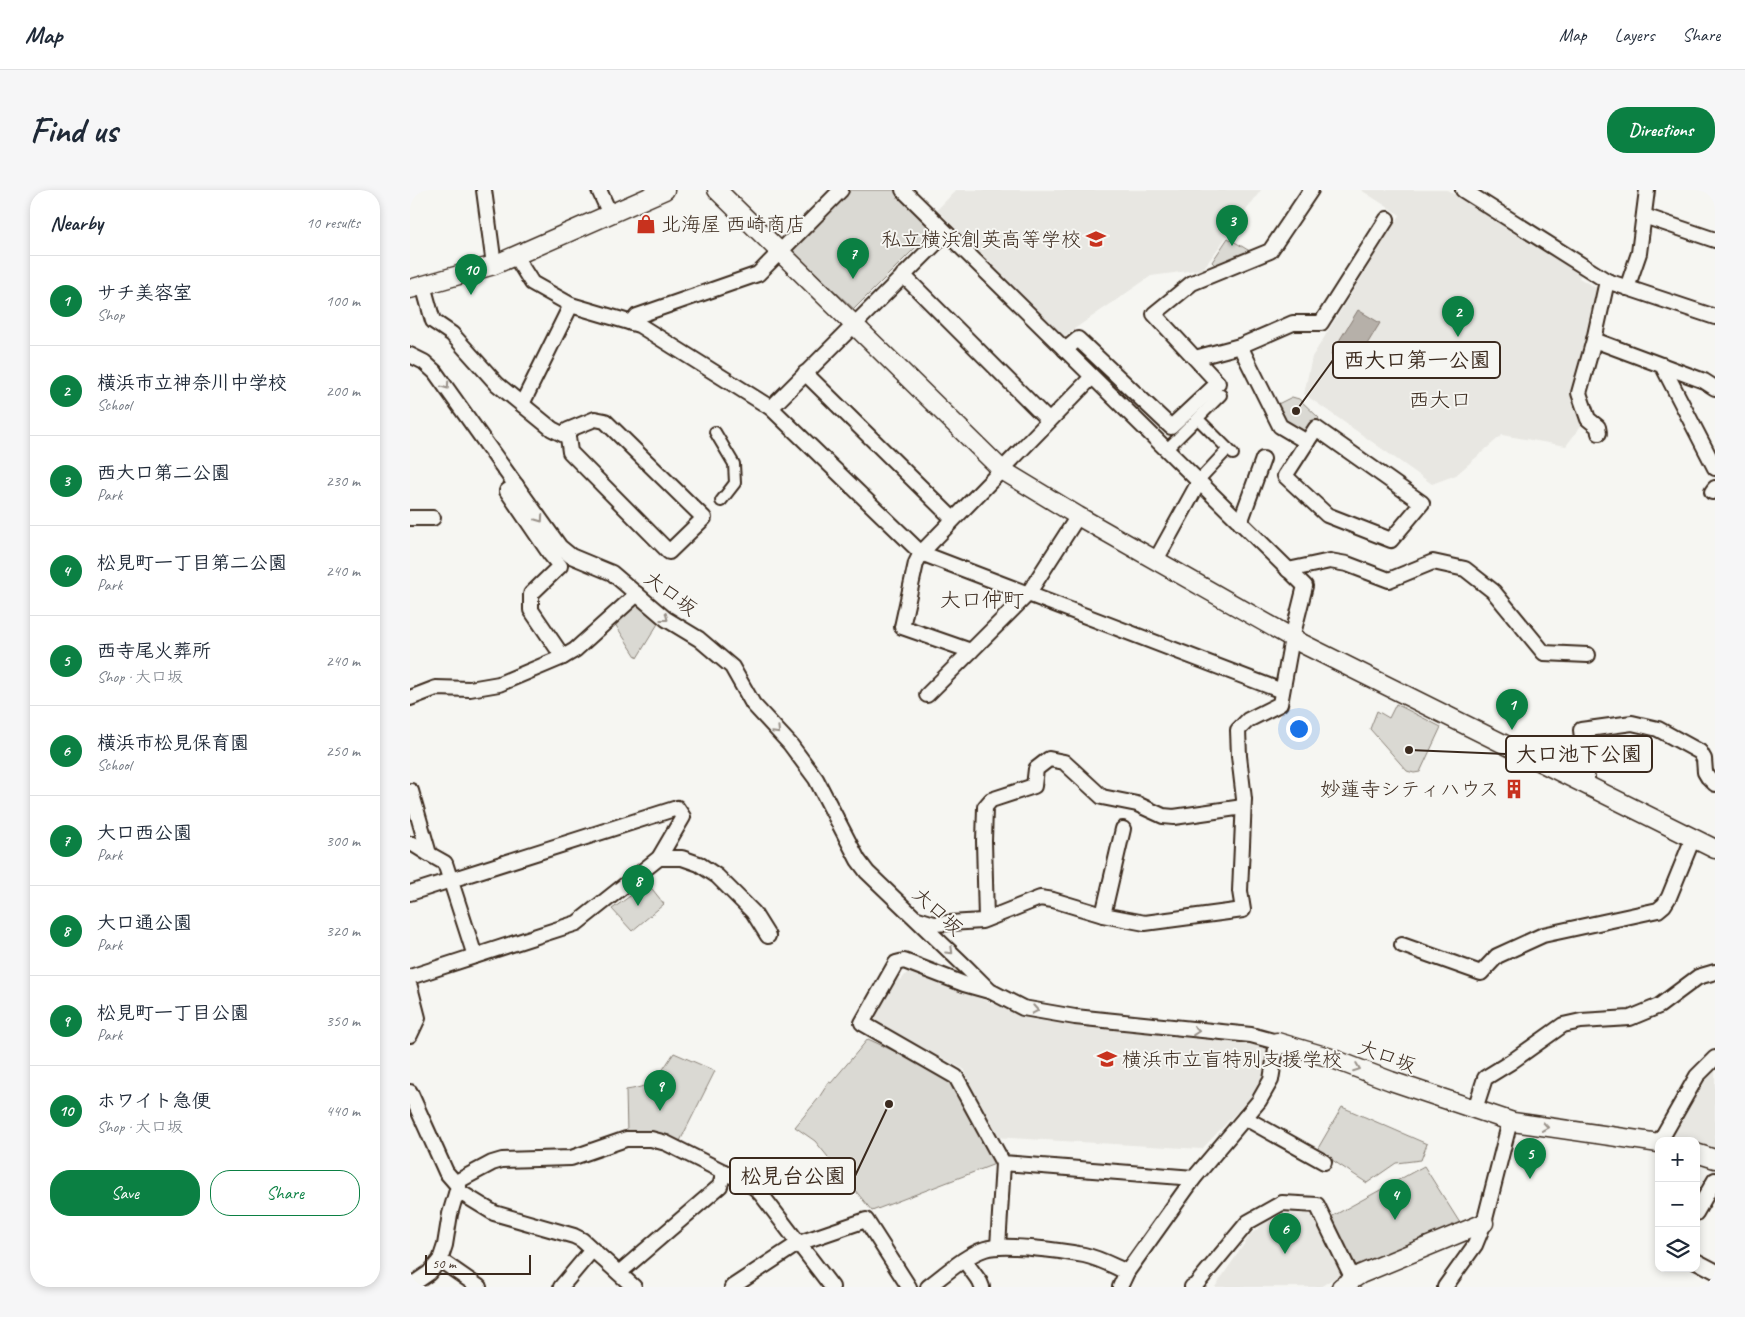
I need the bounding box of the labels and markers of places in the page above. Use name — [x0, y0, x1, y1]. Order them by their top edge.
pin: 3 — [1216, 205, 1248, 246]
place label: 北海屋 西崎商店 — [661, 212, 806, 237]
shop icon: 北海屋 西崎商店 — [635, 213, 657, 235]
place label: 私立横浜創英高等学校 — [881, 227, 1081, 252]
school or university icon: 私立横浜創英高等学校 — [1085, 228, 1107, 250]
pin: 7 — [837, 238, 869, 279]
pin: 10 — [455, 254, 487, 295]
pin: 2 — [1442, 296, 1474, 337]
callout: 西大口第一公園 — [1333, 342, 1500, 378]
pin: 1 — [1496, 689, 1528, 730]
callout: 大口池下公園 — [1506, 736, 1652, 772]
place label: 妙蓮寺シティハウス — [1320, 777, 1499, 802]
building icon: 妙蓮寺シティハウス — [1503, 778, 1525, 800]
pin: 8 — [622, 865, 654, 906]
place label: 横浜市立盲特別支援学校 — [1122, 1047, 1342, 1072]
school or university icon: 横浜市立盲特別支援学校 — [1096, 1048, 1118, 1070]
pin: 9 — [644, 1070, 676, 1111]
pin: 5 — [1514, 1138, 1546, 1179]
callout: 松見台公園 — [730, 1158, 855, 1194]
pin: 4 — [1379, 1179, 1411, 1220]
pin: 6 — [1269, 1213, 1301, 1254]

